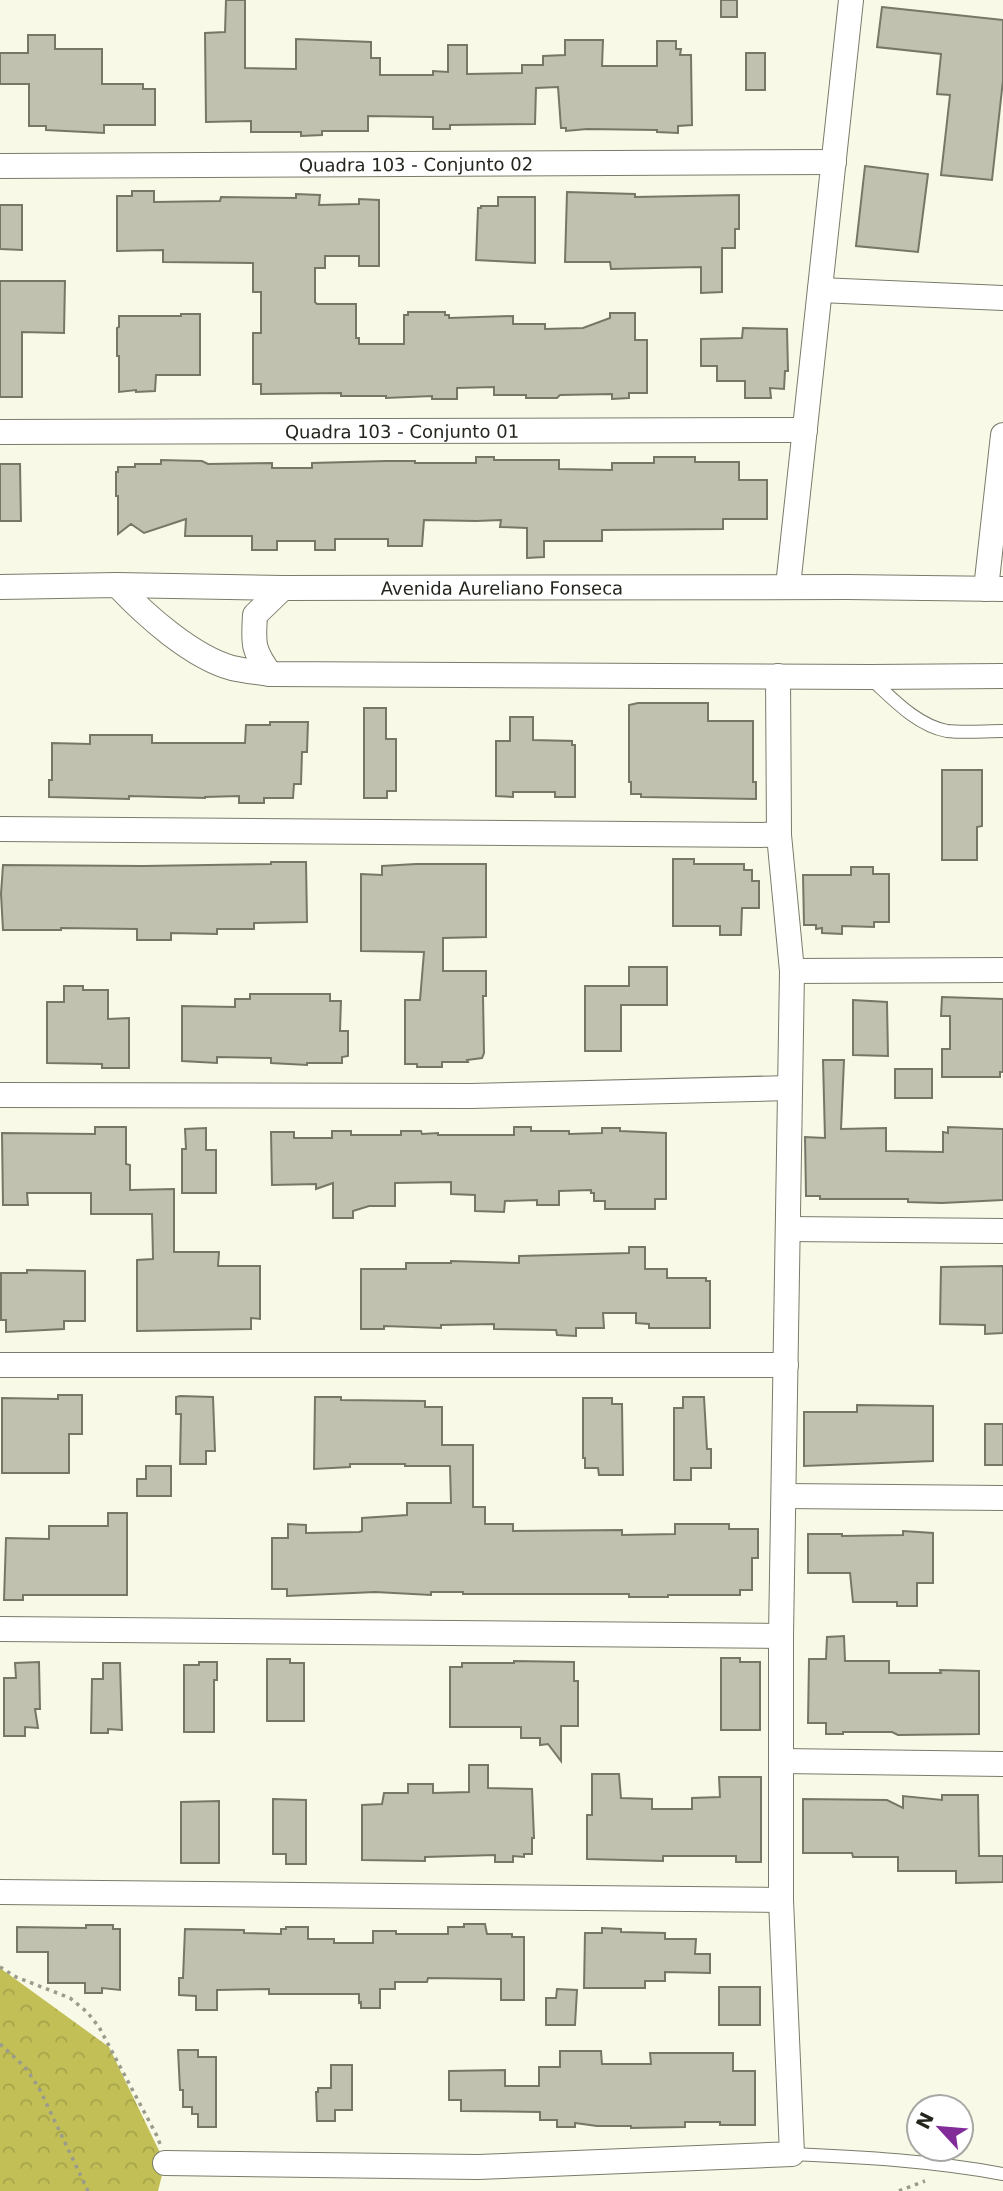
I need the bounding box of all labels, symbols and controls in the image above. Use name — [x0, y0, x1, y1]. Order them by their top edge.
street label: Quadra 103 - Conjunto 02 — [299, 153, 533, 175]
street label: Quadra 103 - Conjunto 01 — [285, 420, 519, 442]
street label: Avenida Aureliano Fonseca — [381, 577, 623, 598]
north arrow — [905, 2093, 975, 2163]
text: N — [911, 2109, 938, 2133]

